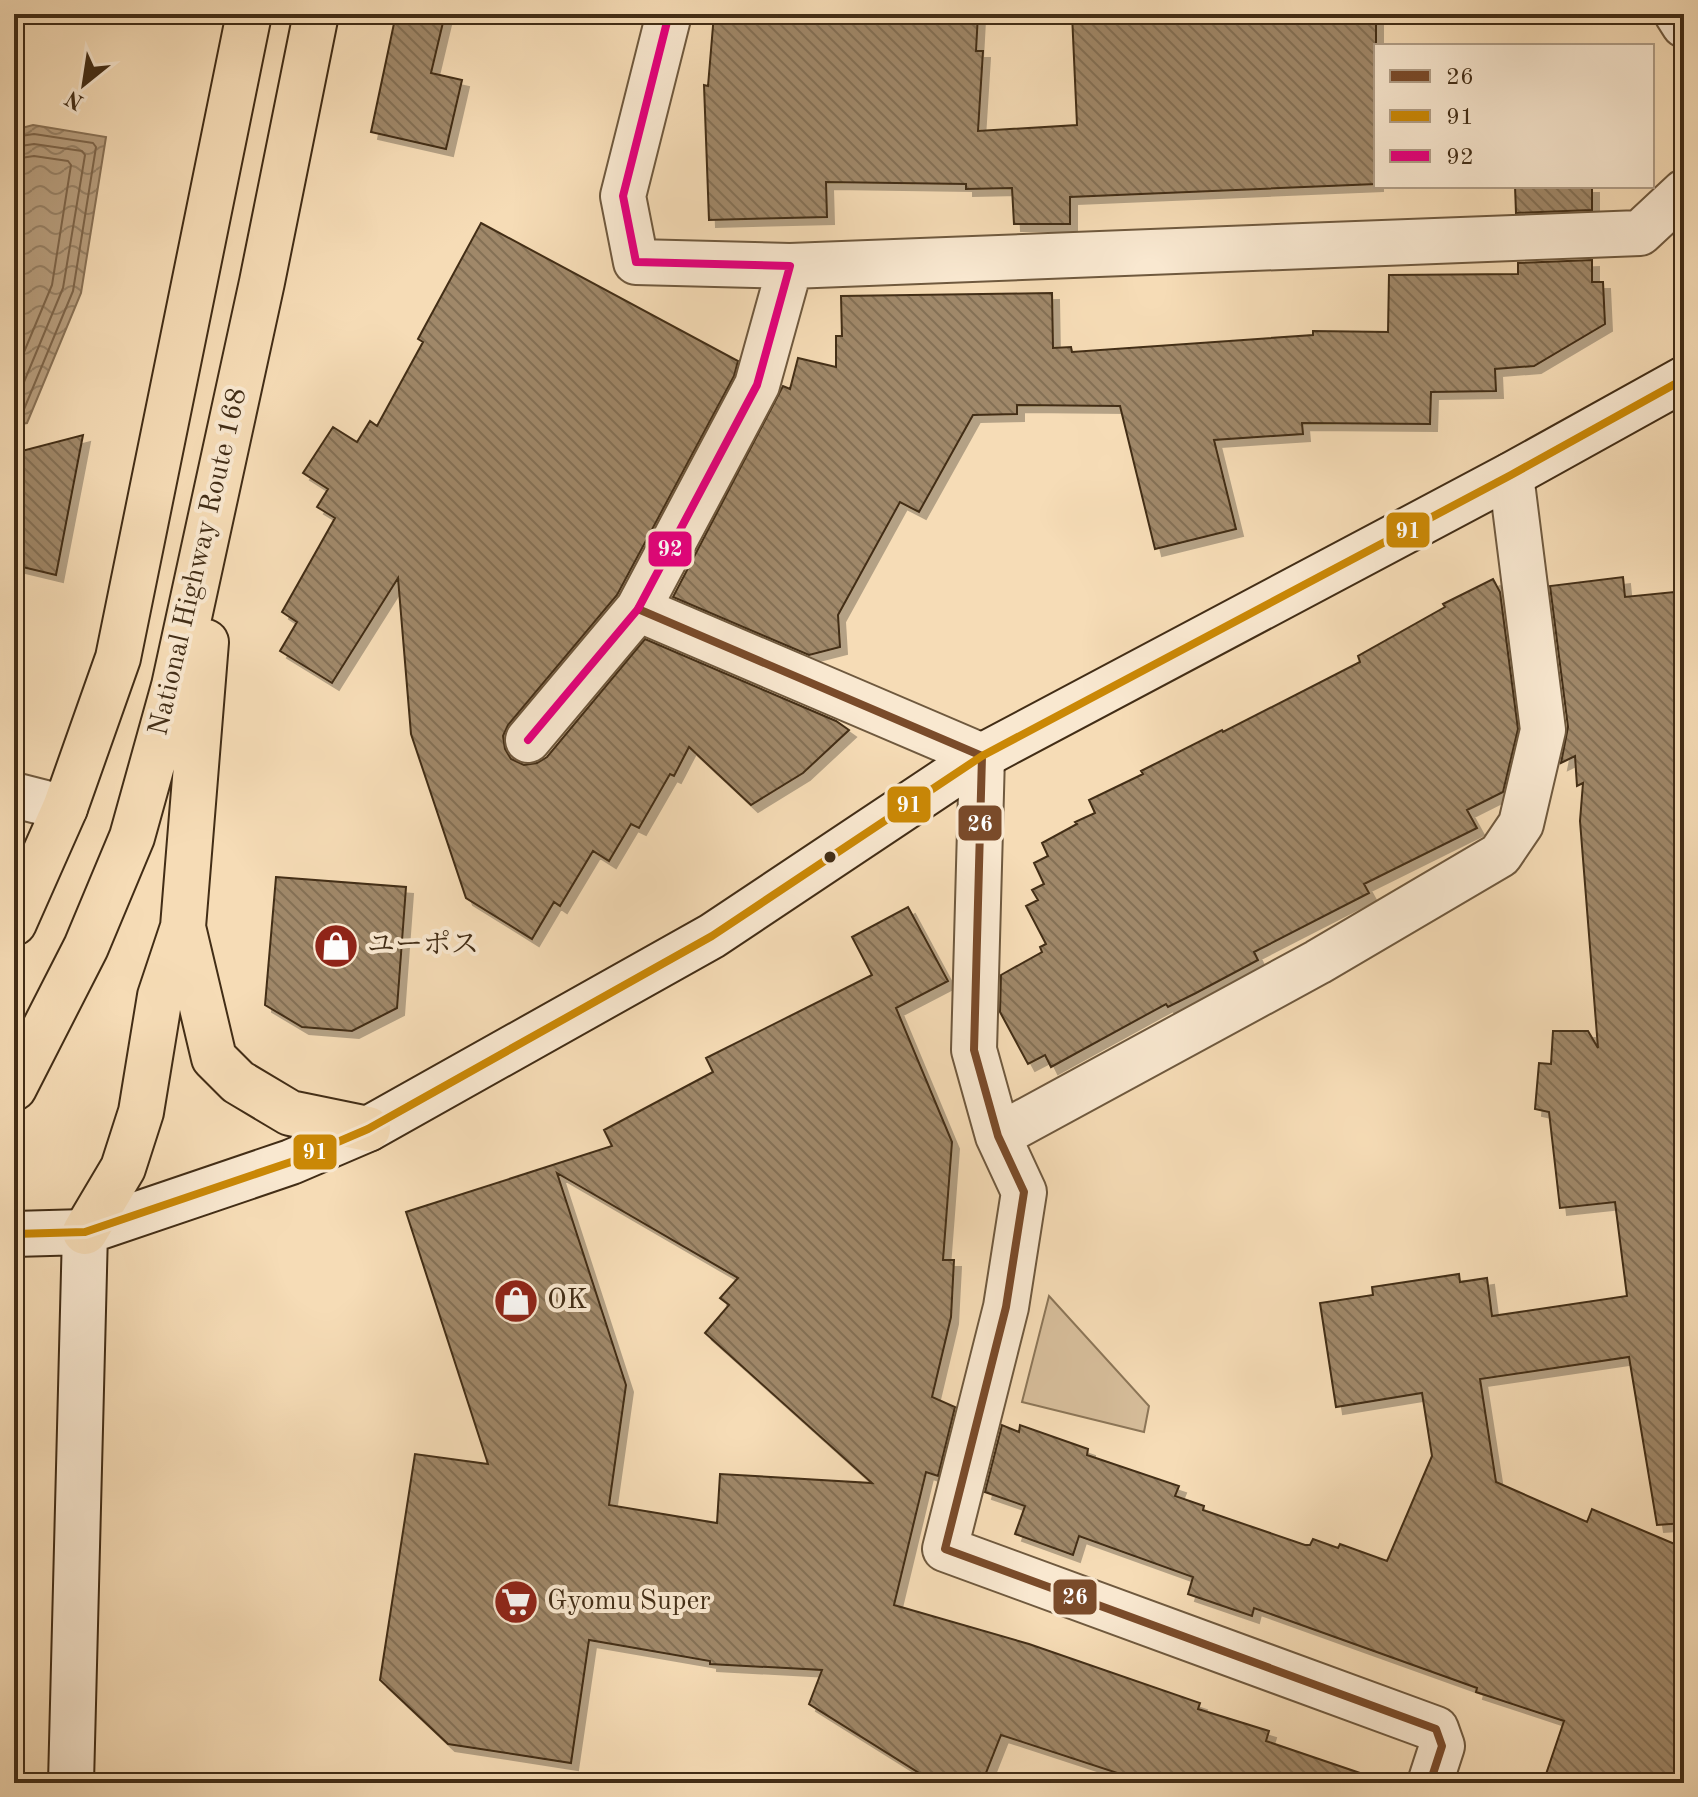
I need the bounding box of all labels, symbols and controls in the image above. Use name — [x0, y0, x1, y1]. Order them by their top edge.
north arrow — [44, 44, 124, 124]
legend — [1374, 44, 1654, 188]
text: 26 — [1446, 66, 1474, 90]
text: N — [62, 86, 88, 113]
text: 91 — [1446, 106, 1474, 130]
text: 92 — [1446, 146, 1474, 170]
street label: National Highway Route 168 — [145, 385, 253, 739]
line badge: 91 — [1385, 511, 1431, 549]
text: 91 — [1395, 521, 1421, 543]
line badge: 92 — [647, 530, 693, 568]
text: 92 — [657, 539, 683, 561]
line badge: 91 — [886, 785, 932, 824]
text: 91 — [896, 795, 922, 817]
line badge: 26 — [957, 804, 1003, 842]
text: 26 — [967, 814, 993, 836]
unlabelled marker — [822, 849, 838, 865]
shop icon: ユーポス — [312, 922, 360, 970]
place label: ユーポス — [367, 930, 479, 960]
line badge: 91 — [292, 1133, 338, 1171]
text: 91 — [302, 1142, 328, 1164]
shop icon: OK — [492, 1277, 540, 1325]
place label: OK — [547, 1287, 588, 1315]
supermarket icon: Gyomu Super — [492, 1578, 540, 1626]
line badge: 26 — [1052, 1578, 1098, 1616]
text: 26 — [1062, 1587, 1088, 1609]
place label: Gyomu Super — [547, 1588, 711, 1616]

